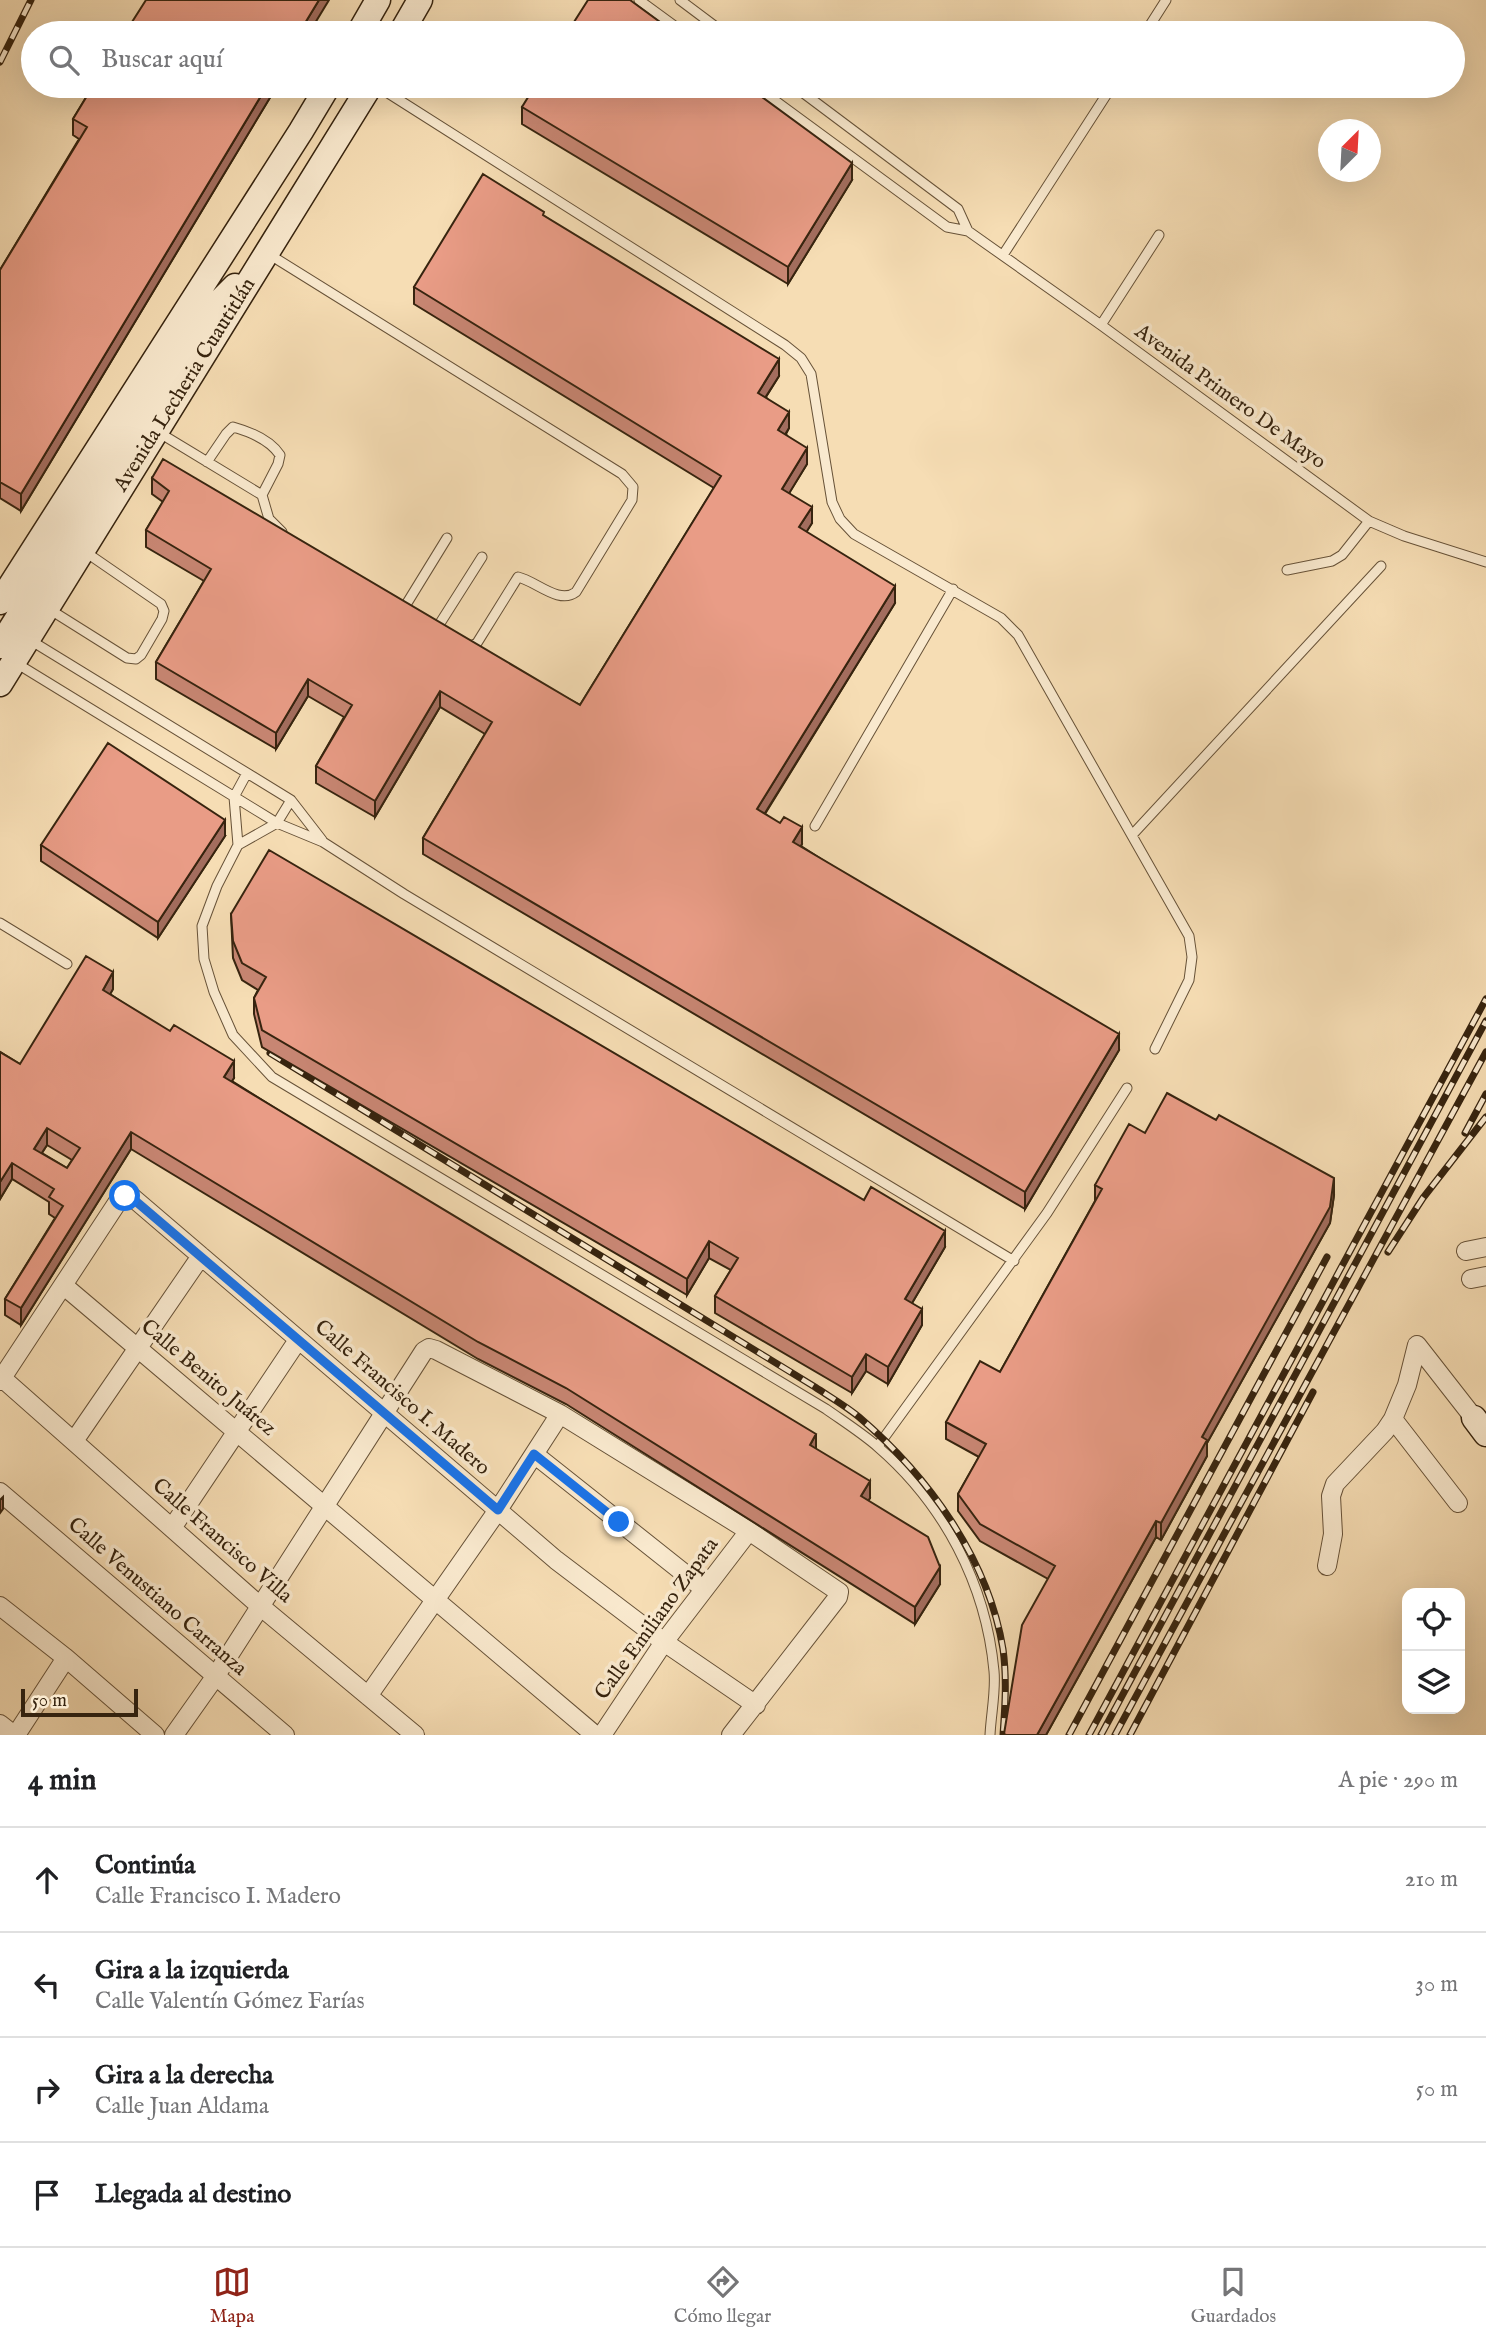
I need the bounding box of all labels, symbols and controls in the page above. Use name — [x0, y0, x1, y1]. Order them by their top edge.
search box — [21, 21, 1465, 98]
icon: search — [45, 41, 83, 79]
text: Buscar aquí — [101, 43, 223, 76]
north arrow — [1318, 119, 1381, 182]
street label: Avenida Lecheria Cuautitlán — [107, 273, 262, 498]
street label: Avenida Primero De Mayo — [1128, 318, 1331, 476]
route start — [109, 1180, 140, 1211]
street label: Calle Benito Juárez — [135, 1314, 281, 1443]
street label: Calle Francisco I. Madero — [308, 1314, 496, 1482]
street label: Calle Francisco Villa — [146, 1473, 299, 1610]
route end — [603, 1506, 634, 1537]
street label: Calle Venustiano Carranza — [62, 1512, 253, 1683]
street label: Calle Emiliano Zapata — [589, 1532, 726, 1705]
map controls — [1402, 1588, 1465, 1714]
button: locate — [1402, 1588, 1465, 1651]
button: layers — [1402, 1651, 1465, 1714]
scale bar — [21, 1686, 138, 1718]
text: 50 m — [32, 1689, 67, 1713]
text: 4 min — [28, 1762, 96, 1800]
text: A pie · 290 m — [1338, 1766, 1458, 1795]
text: Continúa — [95, 1849, 196, 1882]
icon: ahead — [28, 1861, 66, 1899]
text: 210 m — [1405, 1865, 1458, 1894]
text: Calle Francisco I. Madero — [95, 1882, 341, 1911]
text: Gira a la izquierda — [95, 1954, 289, 1987]
icon: left — [28, 1966, 66, 2004]
text: 30 m — [1415, 1970, 1458, 1999]
text: Calle Valentín Gómez Farías — [95, 1987, 365, 2016]
text: Gira a la derecha — [95, 2059, 274, 2092]
icon: right — [28, 2071, 66, 2109]
text: 50 m — [1416, 2075, 1458, 2104]
text: Calle Juan Aldama — [95, 2092, 269, 2121]
icon: arrive — [28, 2176, 66, 2214]
text: Llegada al destino — [95, 2178, 291, 2211]
tab: Mapa — [210, 2263, 254, 2329]
tab: Cómo llegar — [674, 2263, 771, 2329]
tab: Guardados — [1191, 2263, 1276, 2329]

